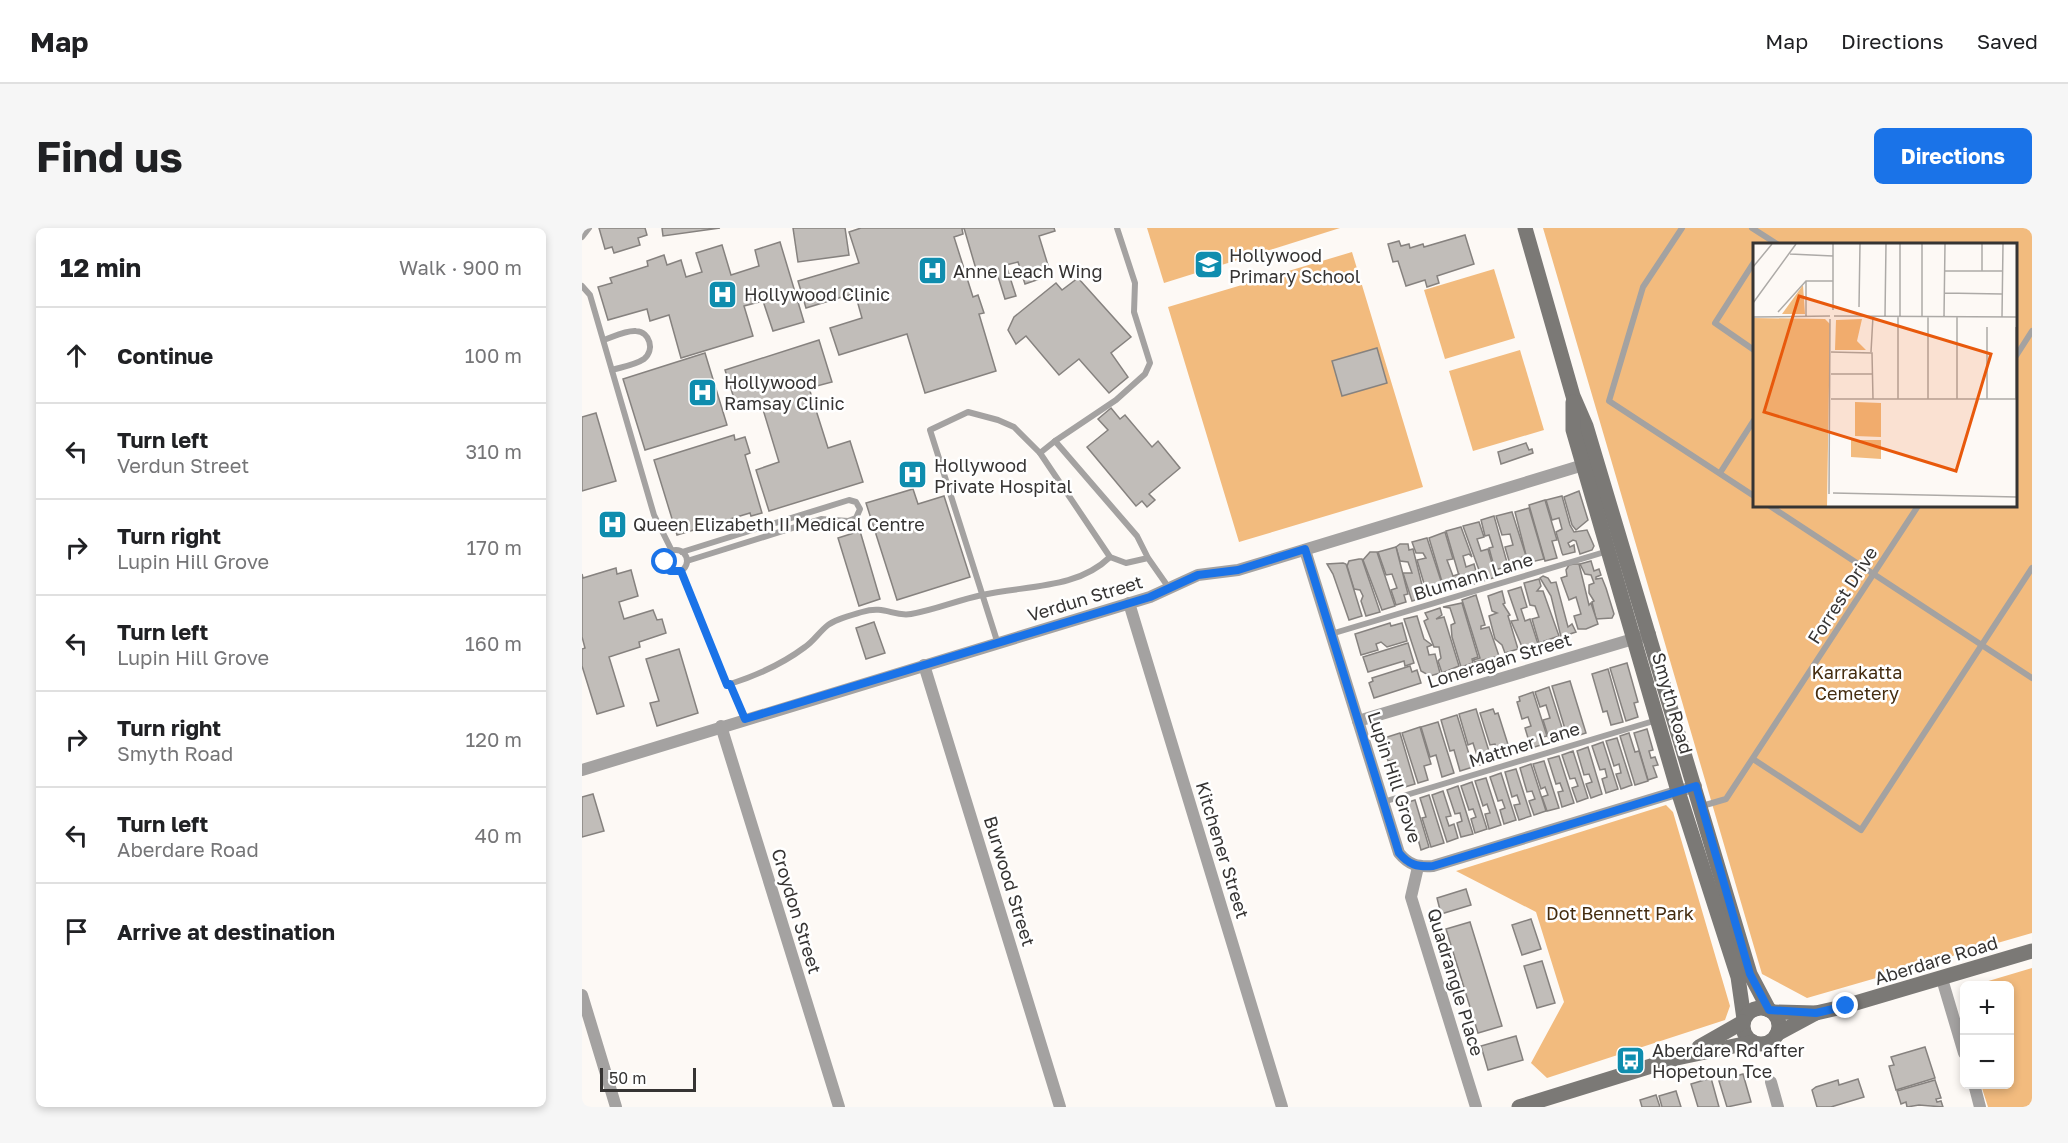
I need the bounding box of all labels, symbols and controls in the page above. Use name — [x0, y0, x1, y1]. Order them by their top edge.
text: Map — [30, 25, 88, 58]
text: Map — [1765, 28, 1808, 54]
text: Directions — [1841, 28, 1944, 54]
text: Saved — [1977, 28, 2038, 54]
button: Directions — [1874, 128, 2032, 184]
text: Find us — [36, 131, 183, 181]
inset map — [1753, 243, 2017, 507]
place label: Hollywood Primary School — [1229, 244, 1361, 287]
school or university icon: Hollywood Primary School — [1192, 249, 1224, 281]
text: 12 min — [60, 252, 141, 283]
text: Walk · 900 m — [399, 255, 522, 279]
hospital icon: Anne Leach Wing — [916, 255, 948, 287]
place label: Anne Leach Wing — [953, 260, 1102, 282]
hospital icon: Hollywood Clinic — [707, 278, 739, 310]
place label: Hollywood Clinic — [744, 283, 890, 305]
icon: ahead — [60, 339, 93, 372]
text: Continue — [117, 342, 213, 369]
text: 100 m — [465, 343, 522, 367]
place label: Hollywood Ramsay Clinic — [724, 371, 845, 414]
hospital icon: Hollywood Ramsay Clinic — [687, 376, 719, 408]
text: Turn left — [117, 426, 208, 453]
icon: left — [60, 435, 93, 468]
text: 310 m — [466, 439, 522, 463]
text: Verdun Street — [117, 453, 249, 477]
place label: Hollywood Private Hospital — [934, 454, 1073, 497]
hospital icon: Hollywood Private Hospital — [897, 459, 929, 491]
hospital icon: Queen Elizabeth II Medical Centre — [596, 508, 628, 540]
place label: Queen Elizabeth II Medical Centre — [633, 513, 925, 535]
text: Turn right — [117, 522, 221, 549]
icon: right — [60, 531, 93, 564]
text: 170 m — [467, 535, 522, 559]
street label: Forrest Drive — [1802, 542, 1882, 648]
street label: Blumann Lane — [1411, 547, 1535, 605]
route start — [651, 548, 677, 574]
text: Lupin Hill Grove — [117, 549, 269, 573]
street label: Verdun Street — [1025, 570, 1145, 626]
text: Turn left — [117, 618, 208, 645]
icon: left — [60, 627, 93, 660]
street label: Loneragan Street — [1424, 628, 1574, 692]
text: 160 m — [465, 631, 522, 655]
text: Lupin Hill Grove — [117, 645, 269, 669]
street label: Smyth Road — [1648, 650, 1698, 756]
park label: Karrakatta Cemetery — [1812, 661, 1902, 704]
street label: Lupin Hill Grove — [1363, 708, 1427, 846]
text: Turn right — [117, 714, 221, 741]
street label: Mattner Lane — [1466, 717, 1582, 771]
icon: right — [60, 723, 93, 756]
text: 120 m — [466, 727, 522, 751]
text: Smyth Road — [117, 741, 233, 765]
street label: Kitchener Street — [1192, 779, 1254, 921]
text: Turn left — [117, 810, 208, 837]
street label: Burwood Street — [980, 813, 1040, 949]
icon: left — [60, 819, 93, 852]
text: 40 m — [475, 823, 522, 847]
text: Aberdare Road — [117, 837, 259, 861]
street label: Croydon Street — [767, 846, 827, 976]
park label: Dot Bennett Park — [1546, 902, 1694, 924]
street label: Quadrangle Place — [1423, 906, 1489, 1058]
icon: arrive — [60, 915, 93, 948]
text: Arrive at destination — [117, 918, 335, 945]
street label: Aberdare Road — [1872, 931, 2000, 989]
map controls — [1960, 981, 2014, 1089]
button: + — [1960, 981, 2014, 1035]
route end — [1832, 992, 1858, 1018]
button: − — [1960, 1035, 2014, 1089]
place label: Aberdare Rd after Hopetoun Tce — [1652, 1039, 1805, 1082]
bus stop icon: Aberdare Rd after Hopetoun Tce — [1615, 1044, 1647, 1076]
scale bar — [600, 1065, 696, 1092]
text: 50 m — [609, 1068, 646, 1088]

